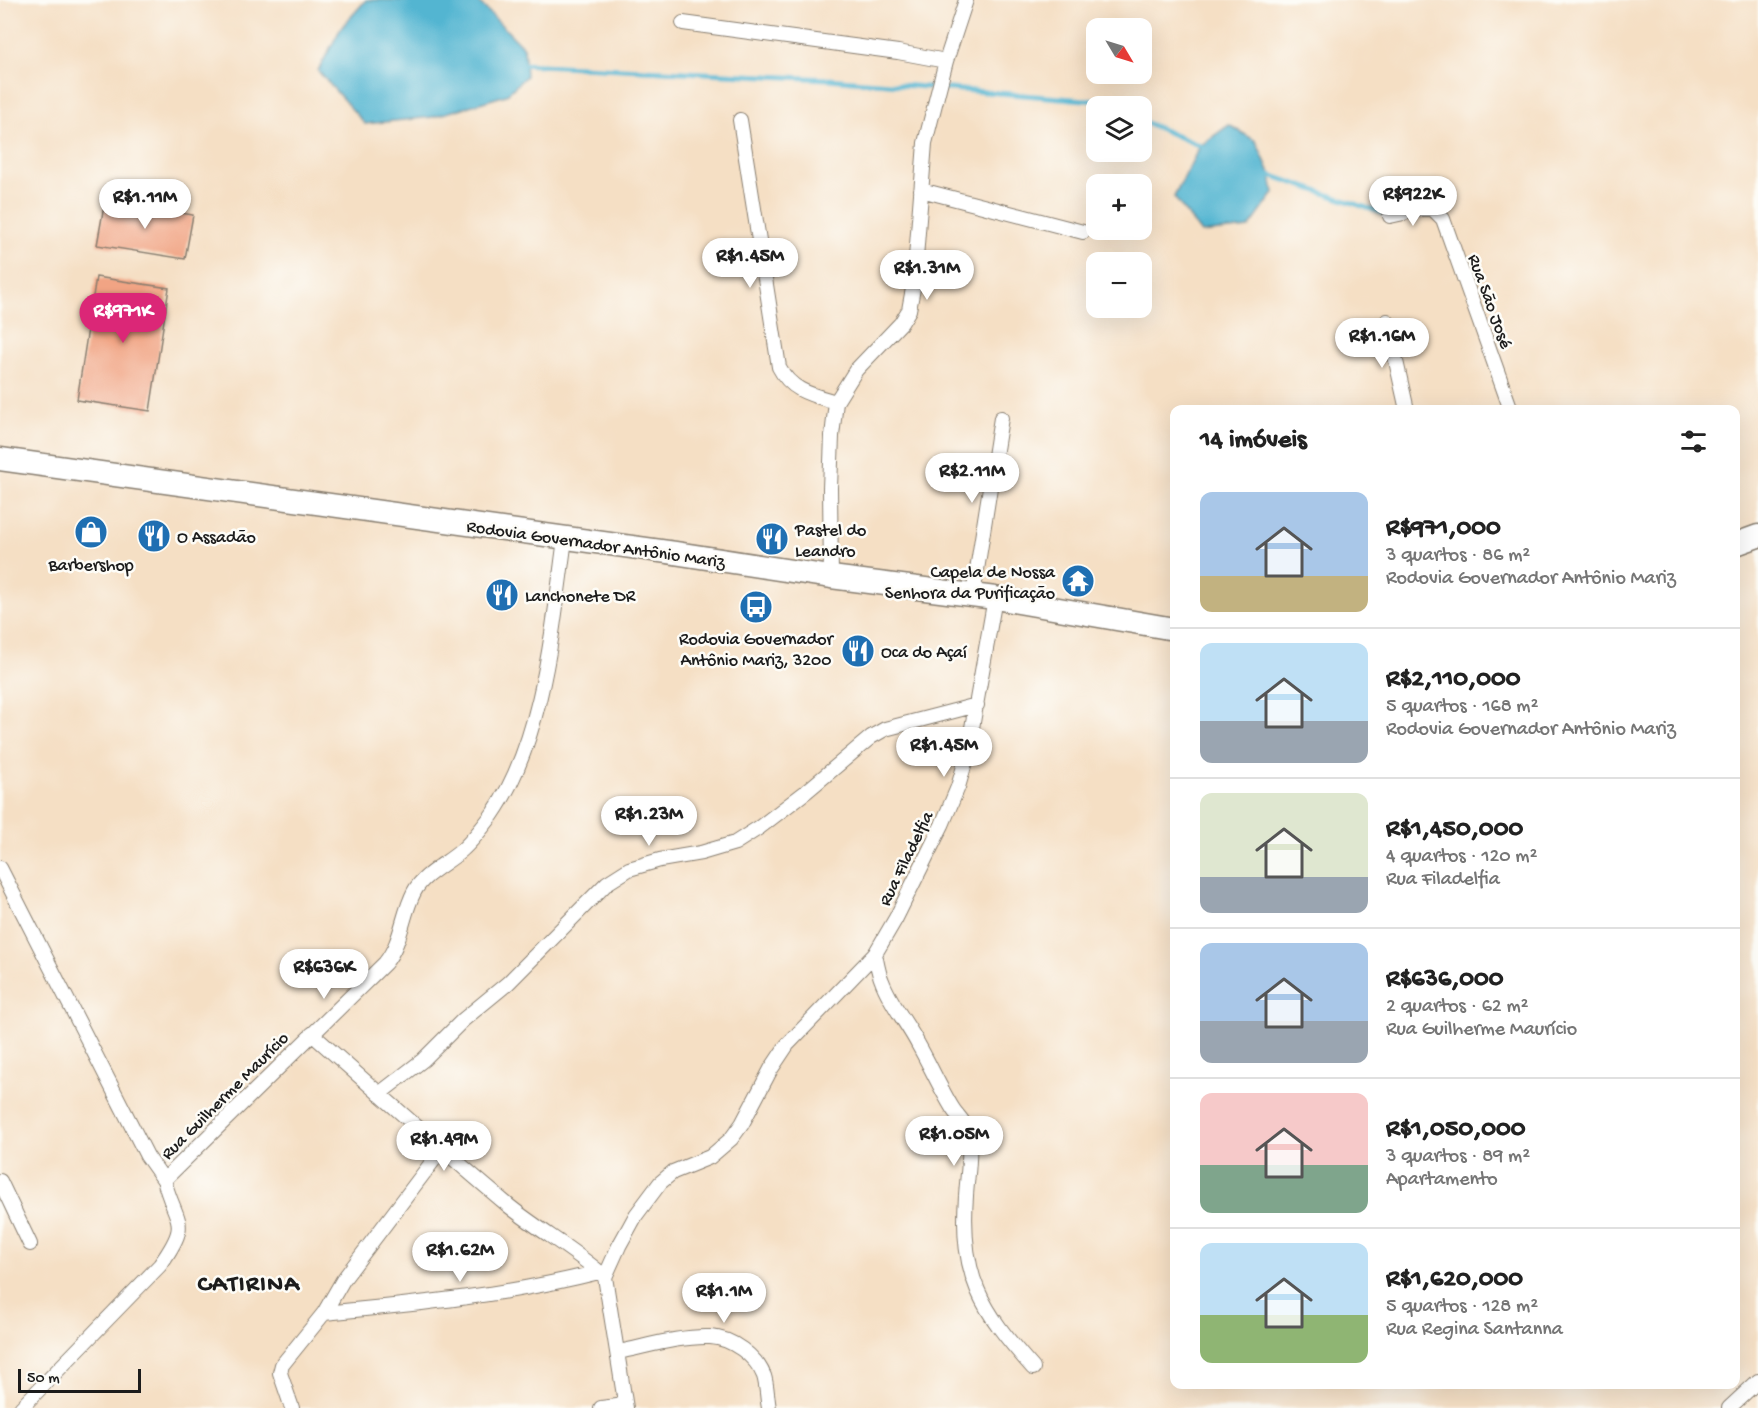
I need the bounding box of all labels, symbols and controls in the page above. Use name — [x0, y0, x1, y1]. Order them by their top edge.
north arrow — [1086, 18, 1152, 84]
map controls — [1086, 18, 1152, 318]
button: layers — [1086, 96, 1152, 162]
button: + — [1086, 174, 1152, 240]
pin: R$922K — [1364, 176, 1462, 227]
pin: R$1.11M — [90, 179, 200, 230]
text: R$922K — [1383, 184, 1443, 207]
text: R$1.11M — [113, 187, 177, 210]
pin: R$1.45M — [695, 238, 805, 289]
text: R$1.45M — [716, 246, 784, 269]
pin: R$1.31M — [872, 250, 982, 301]
button: − — [1086, 252, 1152, 318]
street label: Rua São José — [1462, 252, 1516, 353]
text: R$1.31M — [894, 258, 960, 281]
pin: R$971K — [74, 293, 172, 344]
text: R$971K — [94, 301, 152, 324]
pin: R$1.16M — [1327, 318, 1437, 369]
text: R$1.16M — [1349, 326, 1415, 349]
icon: filters — [1677, 425, 1710, 458]
text: 14 imóveis — [1200, 426, 1307, 457]
pin: R$2.11M — [917, 453, 1027, 504]
text: R$2.11M — [939, 461, 1005, 484]
shop icon: Barbershop — [73, 514, 109, 550]
text: R$971,000 — [1386, 514, 1501, 545]
icon: home — [1248, 516, 1320, 588]
street label: Rodovia Governador Antônio Mariz — [465, 517, 727, 574]
restaurant icon: O Assadão — [136, 518, 172, 554]
restaurant icon: Pastel do Leandro — [754, 521, 790, 557]
place label: Pastel do Leandro — [794, 521, 866, 563]
place label: O Assadão — [177, 528, 256, 549]
text: 3 quartos · 86 m² — [1386, 545, 1530, 568]
place label: Barbershop — [47, 556, 134, 577]
place label: Capela de Nossa Senhora da Purificação — [885, 563, 1056, 605]
temple icon: Capela de Nossa Senhora da Purificação — [1060, 563, 1096, 599]
text: Rodovia Governador Antônio Mariz — [1386, 568, 1676, 591]
restaurant icon: Lanchonete DR — [484, 577, 520, 613]
place label: Lanchonete DR — [525, 587, 636, 608]
bus stop icon: Rodovia Governador Antônio Mariz, 3200 — [738, 589, 774, 625]
place label: Rodovia Governador Antônio Mariz, 3200 — [679, 630, 835, 672]
restaurant icon: Oca do Açaí — [840, 633, 876, 669]
place label: Oca do Açaí — [881, 643, 968, 664]
text: R$2,110,000 — [1386, 665, 1520, 696]
icon: home — [1248, 667, 1320, 739]
text: 5 quartos · 168 m² — [1386, 696, 1538, 719]
text: Rodovia Governador Antônio Mariz — [1386, 719, 1676, 742]
pin: R$1.45M — [889, 727, 999, 778]
text: R$1.45M — [910, 735, 978, 758]
pin: R$1.23M — [594, 796, 704, 847]
text: R$1.23M — [615, 804, 683, 827]
street label: Rua Filadelfia — [875, 808, 940, 910]
text: R$1,450,000 — [1386, 815, 1523, 846]
icon: home — [1248, 817, 1320, 889]
text: 4 quartos · 120 m² — [1386, 846, 1537, 869]
text: Rua Filadelfia — [1386, 869, 1500, 892]
pin: R$636K — [275, 949, 373, 1000]
text: R$636K — [293, 957, 355, 980]
text: R$636,000 — [1386, 965, 1504, 996]
icon: home — [1248, 967, 1320, 1039]
text: 2 quartos · 62 m² — [1386, 996, 1529, 1019]
text: Rua Guilherme Maurício — [1386, 1019, 1577, 1042]
street label: Rua Guilherme Maurício — [158, 1029, 294, 1165]
text: R$1,050,000 — [1386, 1115, 1526, 1146]
pin: R$1.05M — [899, 1116, 1009, 1167]
icon: home — [1248, 1117, 1320, 1189]
pin: R$1.49M — [389, 1121, 499, 1172]
text: R$1.05M — [919, 1124, 989, 1147]
text: R$1.49M — [410, 1129, 478, 1152]
text: 3 quartos · 89 m² — [1386, 1146, 1530, 1169]
text: Apartamento — [1386, 1169, 1498, 1192]
pin: R$1.62M — [405, 1232, 515, 1283]
text: R$1.62M — [426, 1240, 494, 1263]
text: R$1,620,000 — [1386, 1265, 1523, 1296]
icon: home — [1248, 1267, 1320, 1339]
district label: CATIRINA — [198, 1271, 301, 1300]
pin: R$1.1M — [675, 1273, 773, 1324]
text: R$1.1M — [696, 1281, 752, 1304]
text: 5 quartos · 128 m² — [1386, 1296, 1538, 1319]
text: Rua Regina Santanna — [1386, 1319, 1563, 1342]
scale bar — [18, 1366, 141, 1394]
text: 50 m — [27, 1370, 60, 1389]

